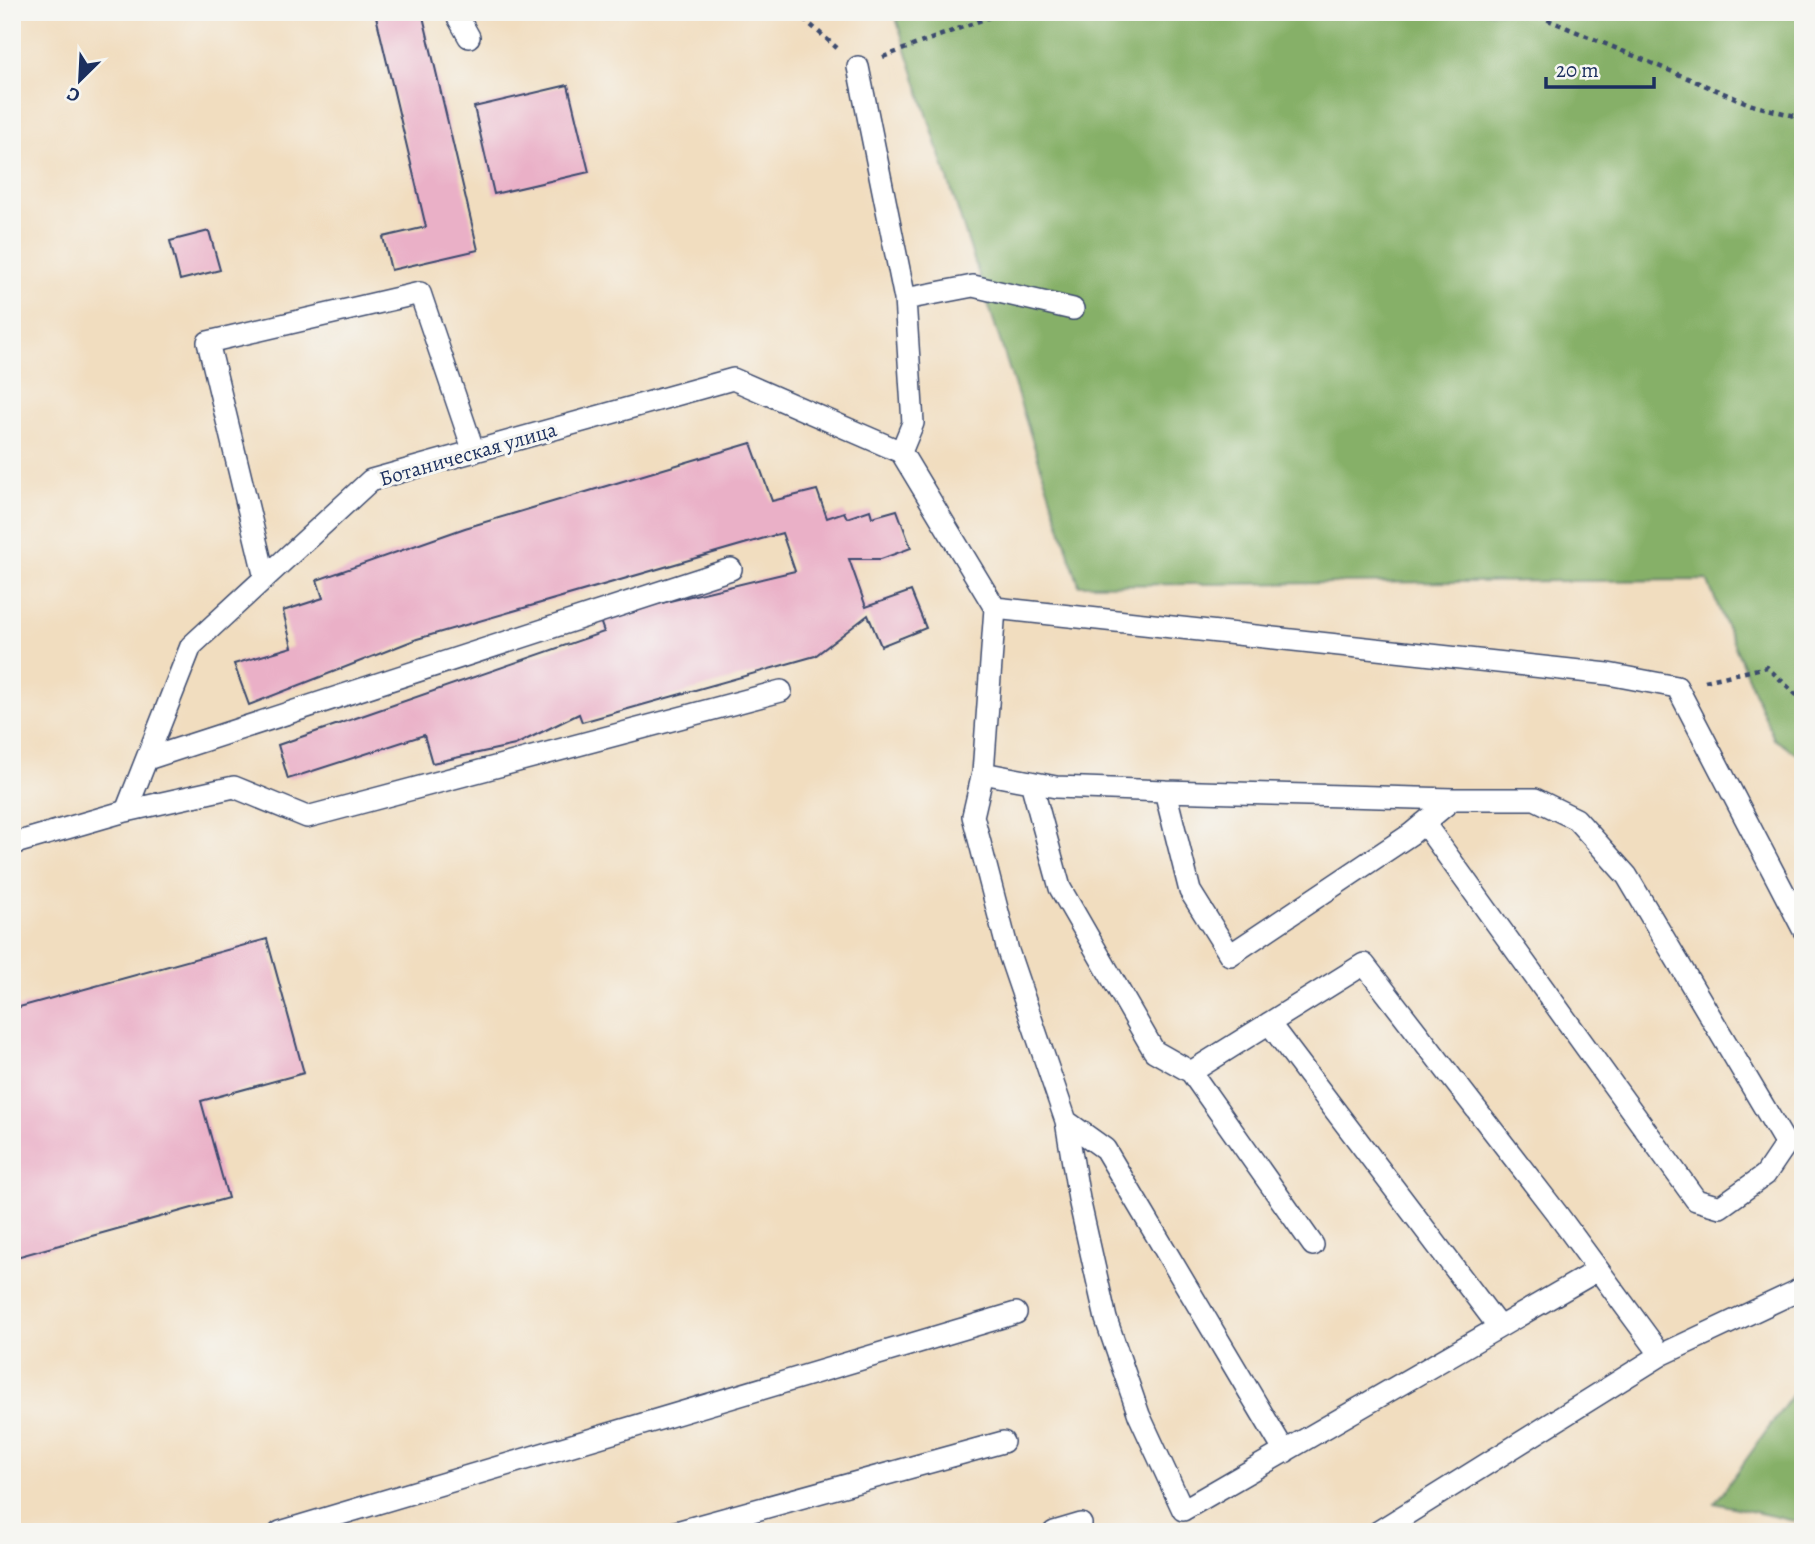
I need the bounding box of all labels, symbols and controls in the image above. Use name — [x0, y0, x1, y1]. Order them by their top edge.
north arrow — [46, 46, 116, 116]
scale bar — [1546, 46, 1654, 90]
text: 20 m — [1556, 56, 1599, 84]
text: С — [63, 80, 84, 109]
street label: Ботаническая улица — [376, 415, 560, 493]

